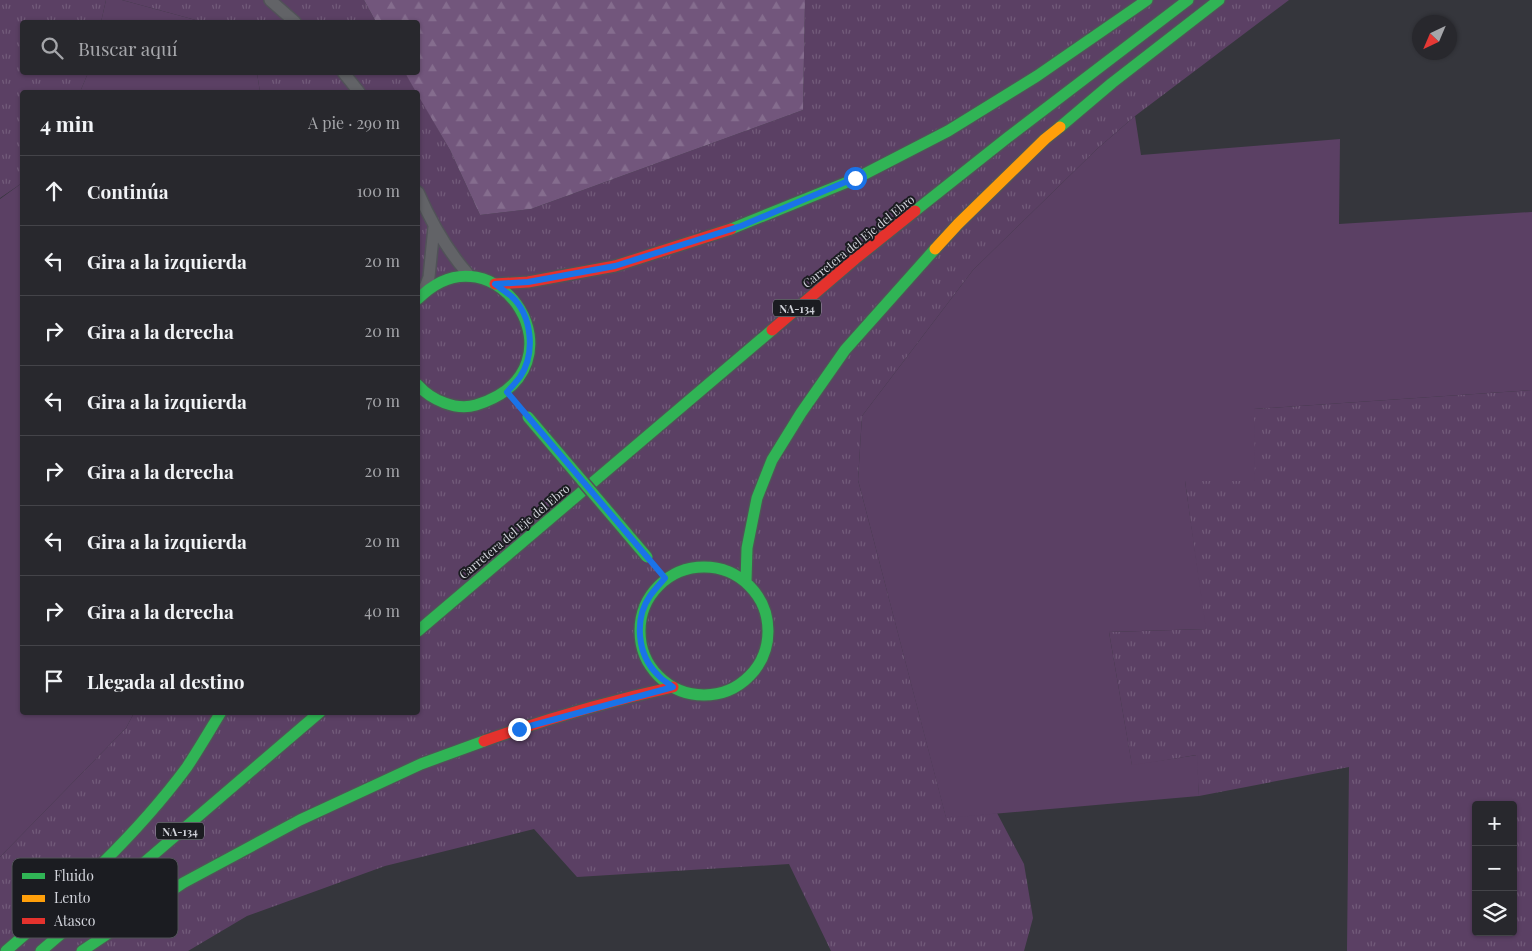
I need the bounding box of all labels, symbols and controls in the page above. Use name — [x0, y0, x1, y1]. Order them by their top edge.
north arrow — [1412, 15, 1457, 60]
search box — [20, 20, 420, 75]
icon: search — [38, 34, 66, 62]
text: Buscar aquí — [78, 35, 178, 61]
text: 4 min — [40, 109, 94, 137]
text: A pie · 290 m — [308, 112, 400, 133]
route start — [844, 167, 867, 190]
icon: ahead — [40, 177, 68, 205]
text: Continúa — [87, 178, 169, 204]
text: 100 m — [357, 180, 400, 201]
street label: Carretera del Eje del Ebro — [799, 191, 918, 291]
icon: left — [40, 247, 68, 275]
text: Gira a la izquierda — [87, 248, 247, 274]
text: 20 m — [365, 250, 400, 271]
road number: NA-134 — [773, 300, 821, 316]
icon: right — [40, 317, 68, 345]
text: Gira a la derecha — [87, 318, 234, 344]
text: 20 m — [365, 320, 400, 341]
icon: left — [40, 387, 68, 415]
text: Gira a la izquierda — [87, 388, 247, 414]
text: 70 m — [366, 390, 400, 411]
icon: right — [40, 457, 68, 485]
text: Gira a la derecha — [87, 458, 234, 484]
text: 20 m — [365, 460, 400, 481]
street label: Carretera del Eje del Ebro — [455, 480, 573, 582]
icon: left — [40, 527, 68, 555]
text: Gira a la izquierda — [87, 528, 247, 554]
text: 20 m — [365, 530, 400, 551]
icon: right — [40, 597, 68, 625]
text: Gira a la derecha — [87, 598, 234, 624]
text: 40 m — [364, 600, 400, 621]
icon: arrive — [40, 667, 68, 695]
text: Llegada al destino — [87, 668, 245, 694]
route end — [508, 718, 531, 741]
map controls — [1472, 801, 1517, 936]
button: + — [1472, 801, 1517, 846]
road number: NA-134 — [156, 822, 204, 839]
button: − — [1472, 846, 1517, 891]
legend — [12, 858, 178, 938]
text: Fluido — [54, 866, 94, 885]
text: Lento — [54, 888, 91, 907]
button: layers — [1472, 891, 1517, 936]
text: Atasco — [53, 911, 96, 930]

